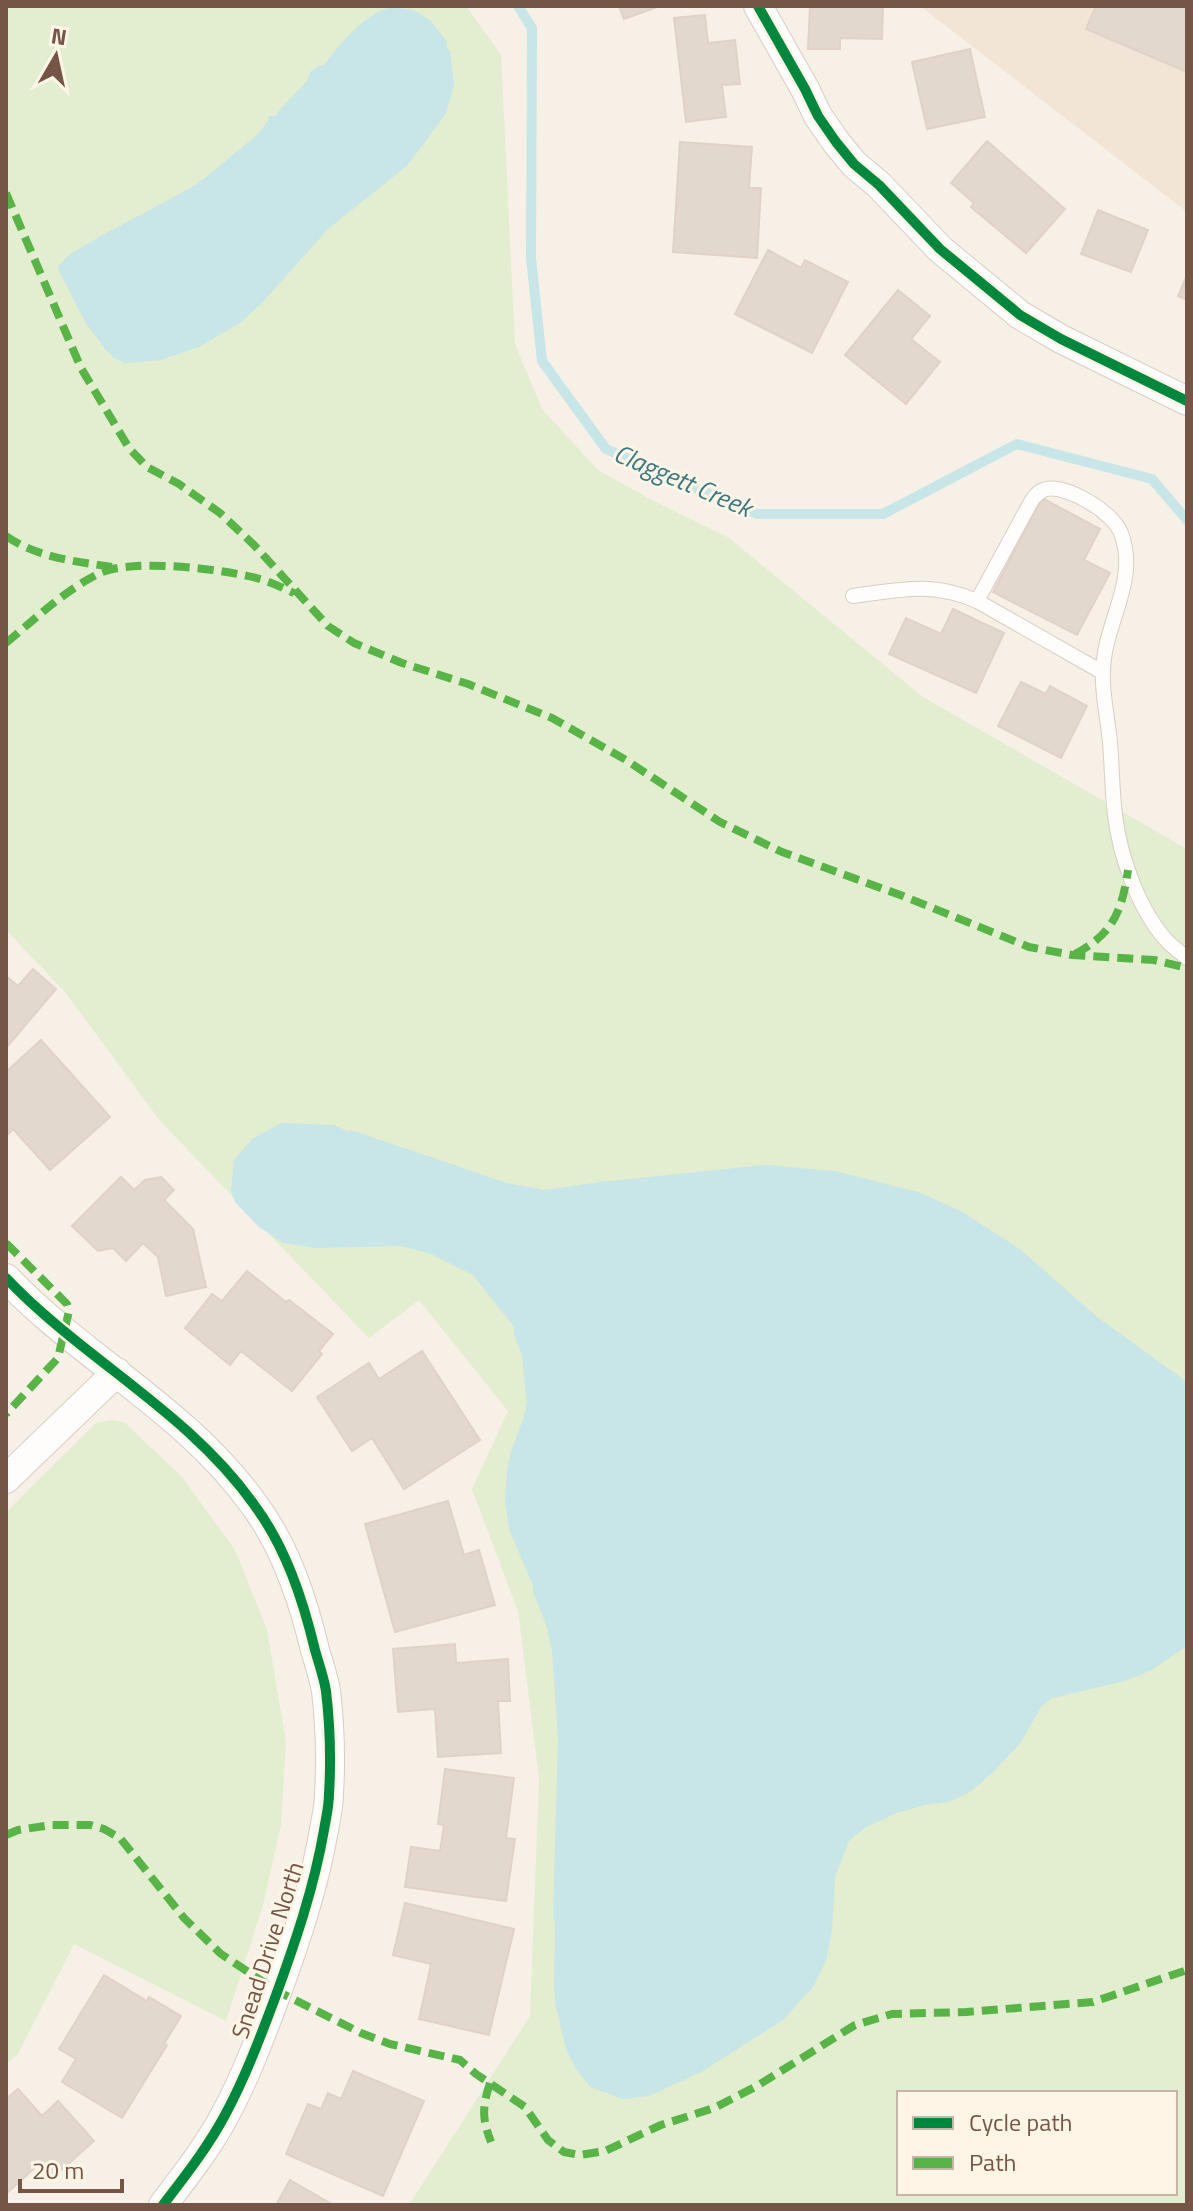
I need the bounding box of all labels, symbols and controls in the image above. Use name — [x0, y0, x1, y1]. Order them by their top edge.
north arrow — [16, 16, 96, 96]
text: N — [49, 18, 69, 54]
water label: Claggett Creek — [608, 433, 761, 528]
street label: Snead Drive North — [221, 1857, 313, 2043]
legend — [897, 2091, 1177, 2195]
text: Cycle path — [969, 2104, 1072, 2140]
scale bar — [20, 2143, 122, 2193]
text: Path — [969, 2144, 1016, 2180]
text: 20 m — [32, 2152, 84, 2188]

